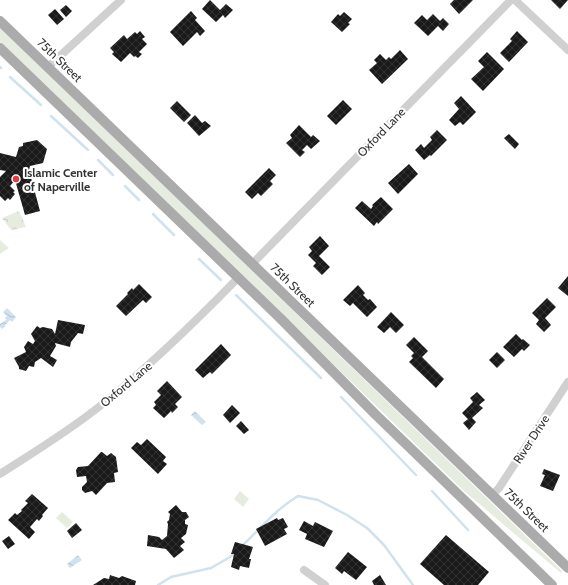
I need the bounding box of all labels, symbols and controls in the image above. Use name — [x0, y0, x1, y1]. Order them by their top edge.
street label: 75th Street — [34, 35, 86, 85]
street label: Oxford Lane — [354, 104, 408, 160]
place label: Islamic Center of Naperville — [24, 165, 97, 194]
marker: Islamic Center of Naperville — [11, 174, 21, 184]
street label: 75th Street — [267, 260, 319, 310]
street label: Oxford Lane — [97, 358, 155, 410]
street label: River Drive — [510, 412, 552, 466]
street label: 75th Street — [501, 485, 553, 535]

